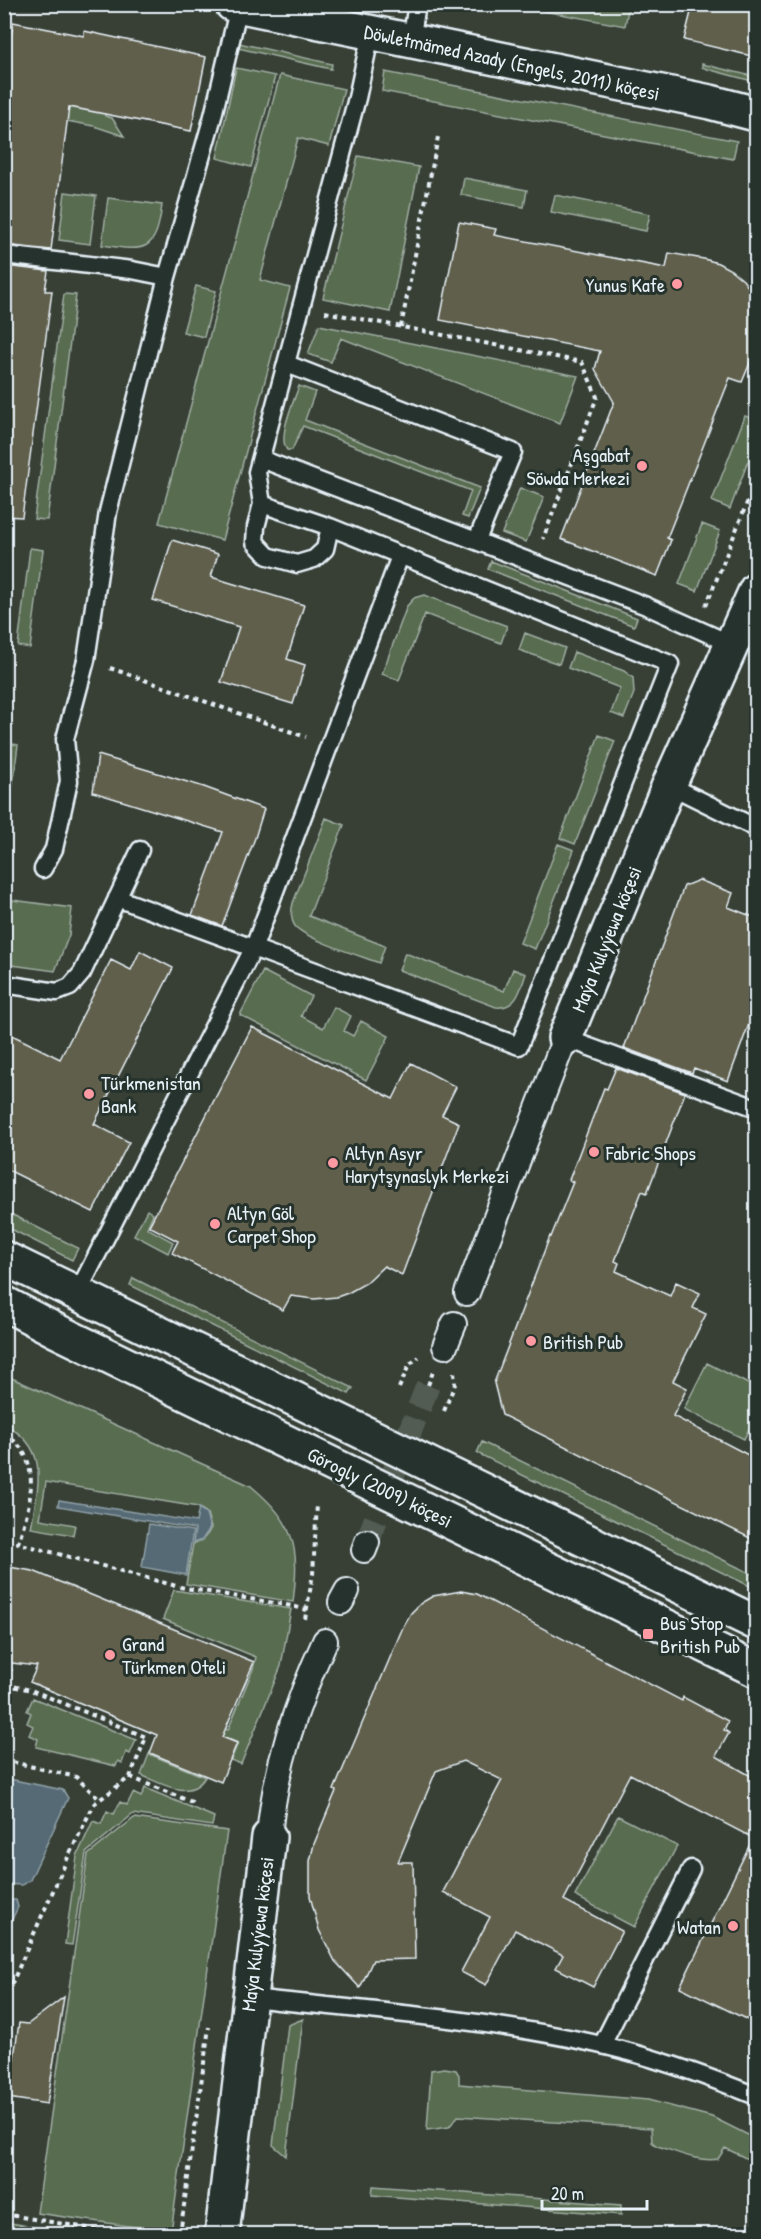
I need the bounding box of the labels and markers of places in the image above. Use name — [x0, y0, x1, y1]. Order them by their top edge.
place label: Yunus Kafe — [585, 271, 665, 298]
marker: Yunus Kafe — [670, 277, 684, 291]
place label: Aşgabat Söwda Merkezi — [526, 441, 631, 491]
marker: Aşgabat Söwda Merkezi — [635, 459, 649, 473]
place label: Türkmenistan Bank — [101, 1069, 201, 1119]
marker: Türkmenistan Bank — [82, 1087, 96, 1101]
place label: Altyn Asyr Harytşynaslyk Merkezi — [345, 1139, 510, 1189]
place label: Fabric Shops — [605, 1139, 696, 1166]
marker: Fabric Shops — [587, 1145, 601, 1159]
marker: Altyn Asyr Harytşynaslyk Merkezi — [326, 1156, 340, 1170]
place label: Altyn Göl Carpet Shop — [227, 1199, 316, 1249]
marker: Altyn Göl Carpet Shop — [208, 1217, 222, 1231]
place label: British Pub — [543, 1328, 623, 1355]
marker: British Pub — [524, 1334, 538, 1348]
place label: Bus Stop British Pub — [660, 1609, 740, 1659]
marker: Bus Stop British Pub — [641, 1627, 655, 1641]
place label: Grand Türkmen Oteli — [122, 1630, 226, 1680]
marker: Grand Türkmen Oteli — [103, 1648, 117, 1662]
place label: Watan — [677, 1913, 721, 1940]
marker: Watan — [726, 1919, 740, 1933]

